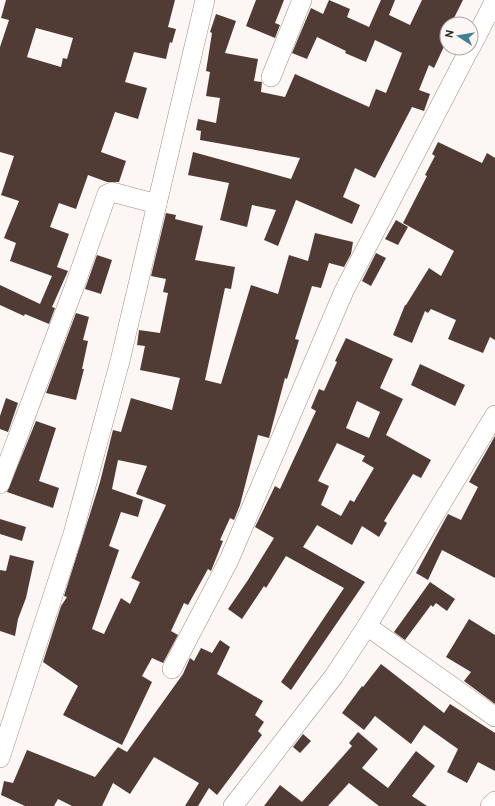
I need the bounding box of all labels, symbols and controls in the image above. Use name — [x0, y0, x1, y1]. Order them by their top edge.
north arrow — [439, 16, 479, 56]
text: N — [443, 29, 458, 39]

